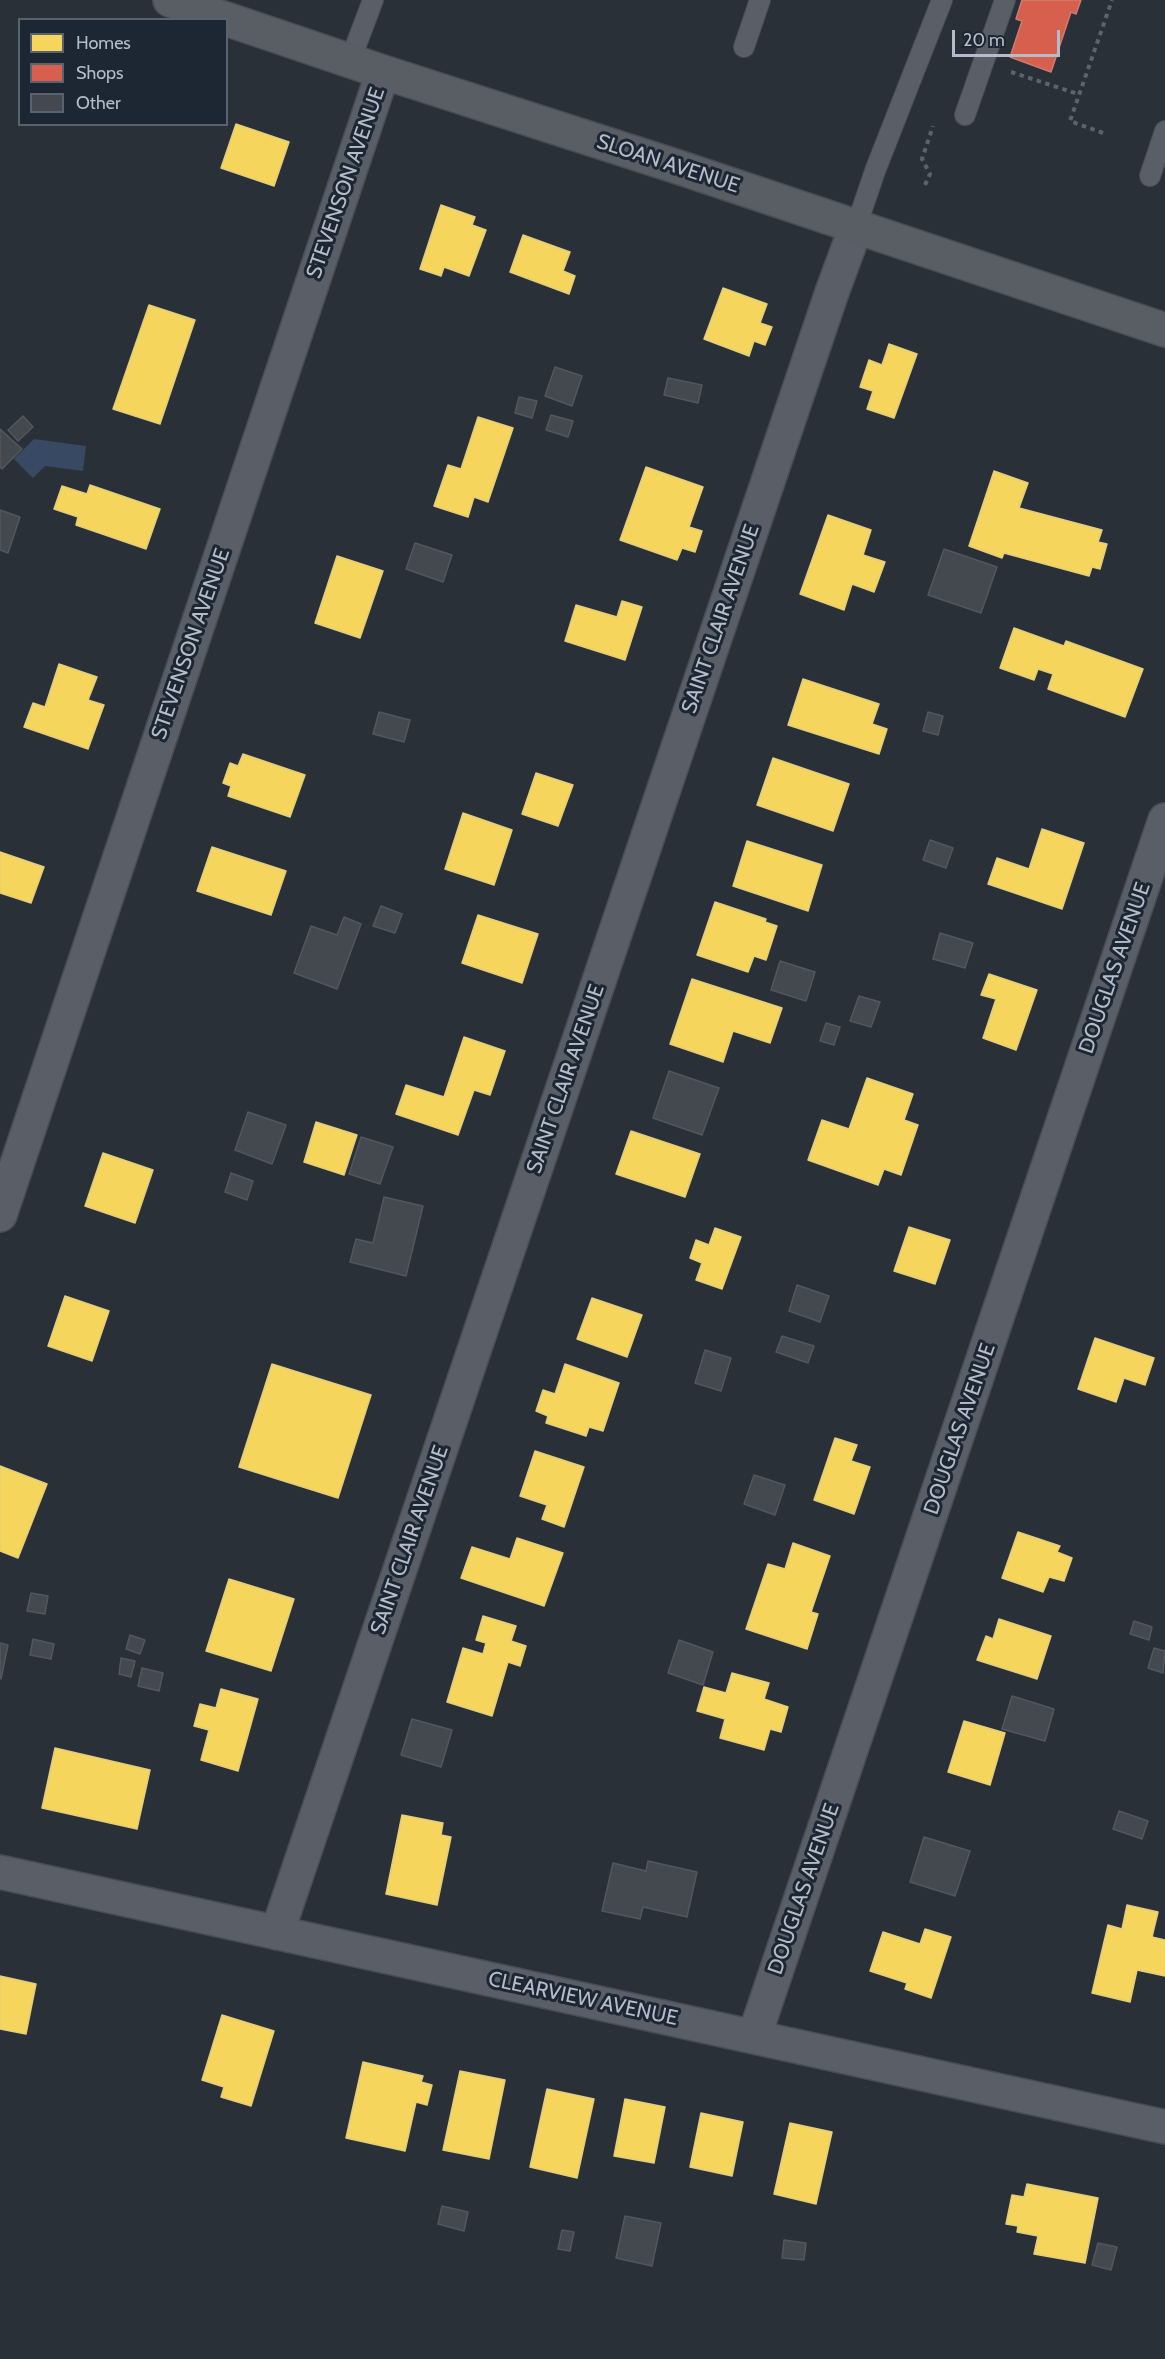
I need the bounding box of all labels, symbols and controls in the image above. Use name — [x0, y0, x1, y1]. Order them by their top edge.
legend — [18, 18, 228, 126]
scale bar — [955, 18, 1063, 56]
text: 20 m — [963, 29, 1005, 51]
text: Homes — [76, 32, 131, 54]
text: Shops — [76, 62, 124, 84]
street label: STEVENSON AVENUE — [301, 84, 391, 282]
text: Other — [76, 92, 121, 114]
street label: SLOAN AVENUE — [593, 129, 743, 199]
street label: SAINT CLAIR AVENUE — [677, 521, 765, 717]
street label: STEVENSON AVENUE — [146, 545, 236, 743]
street label: DOUGLAS AVENUE — [1074, 879, 1156, 1057]
street label: SAINT CLAIR AVENUE — [522, 981, 610, 1177]
street label: DOUGLAS AVENUE — [919, 1340, 1001, 1518]
street label: SAINT CLAIR AVENUE — [366, 1442, 454, 1638]
street label: DOUGLAS AVENUE — [763, 1800, 845, 1978]
street label: CLEARVIEW AVENUE — [486, 1967, 680, 2031]

